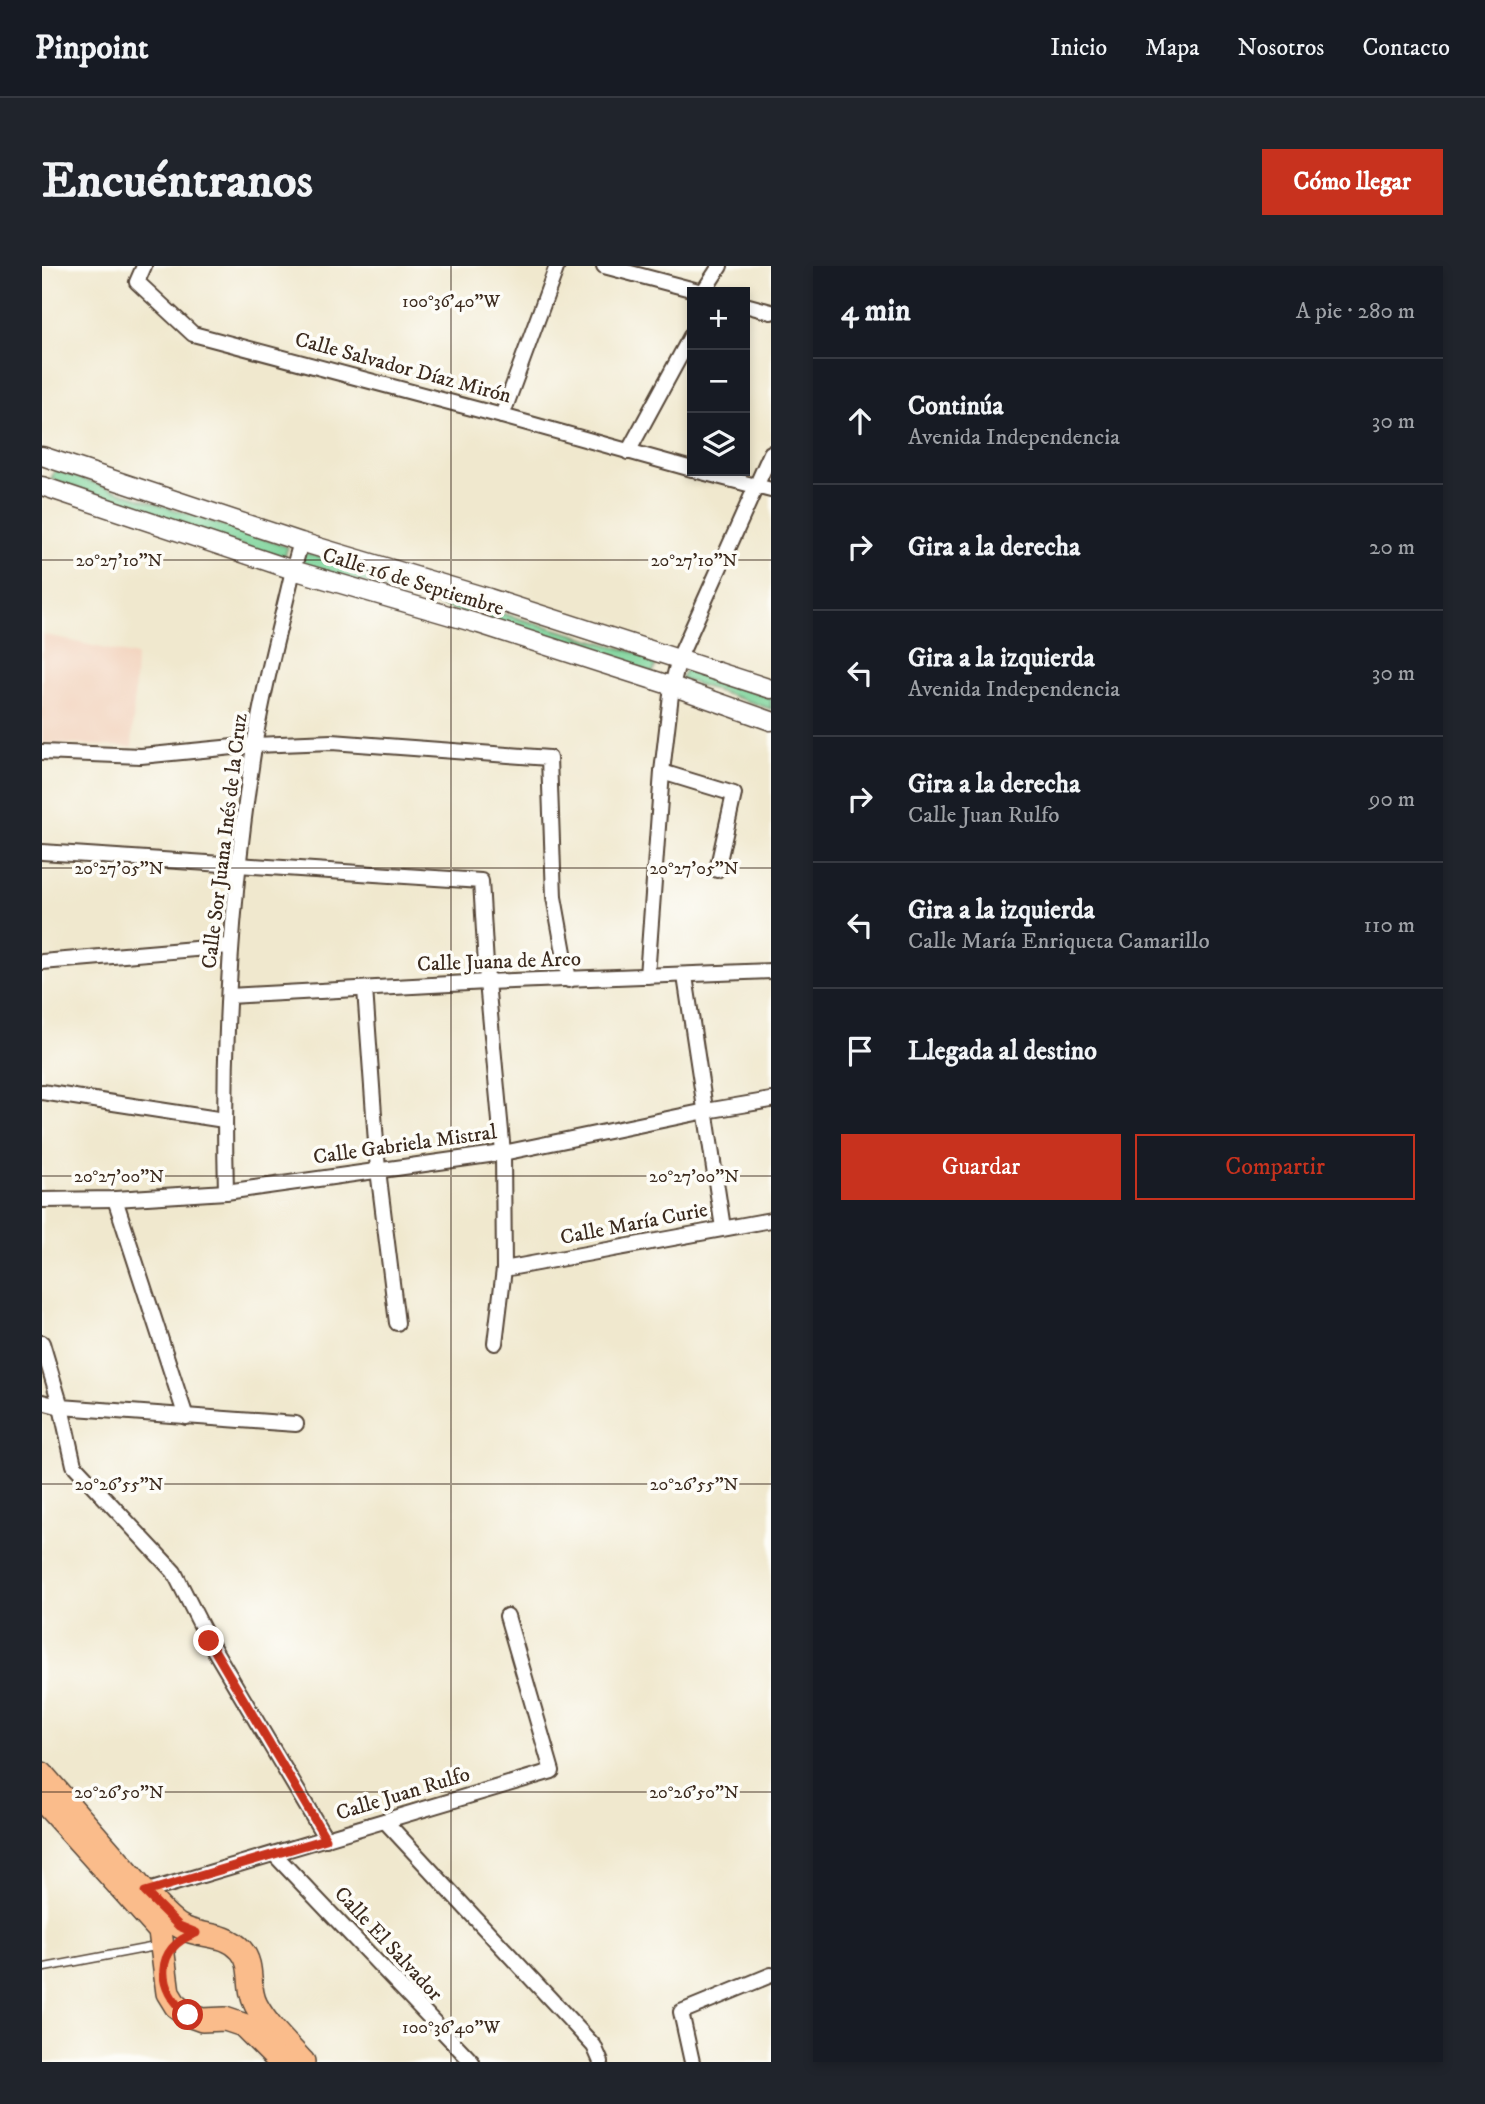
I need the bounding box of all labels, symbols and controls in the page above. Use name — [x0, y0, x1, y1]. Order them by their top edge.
text: Pinpoint — [35, 28, 149, 69]
text: Inicio — [1050, 33, 1107, 63]
text: Mapa — [1145, 33, 1200, 63]
text: Nosotros — [1238, 33, 1324, 63]
text: Contacto — [1362, 33, 1450, 63]
button: Cómo llegar — [1262, 149, 1443, 215]
text: Encuéntranos — [42, 151, 313, 213]
map controls — [687, 287, 750, 476]
button: + — [687, 287, 750, 350]
text: 100°36'40"W — [402, 291, 500, 313]
text: 4 min — [841, 293, 911, 330]
text: A pie · 280 m — [1296, 297, 1415, 326]
street label: Calle Salvador Díaz Mirón — [292, 327, 514, 409]
button: − — [687, 350, 750, 413]
text: Continúa — [908, 390, 1003, 423]
icon: ahead — [841, 402, 879, 440]
text: 30 m — [1372, 407, 1415, 436]
button: layers — [687, 413, 750, 476]
text: Avenida Independencia — [908, 423, 1120, 452]
icon: right — [841, 528, 879, 566]
text: Gira a la derecha — [908, 531, 1080, 564]
text: 20 m — [1369, 533, 1415, 562]
street label: Calle 16 de Septiembre — [319, 542, 507, 622]
text: 20°27'10"N — [76, 550, 163, 572]
text: 20°27'10"N — [651, 550, 738, 572]
text: Gira a la izquierda — [908, 642, 1095, 675]
icon: left — [841, 654, 879, 692]
text: 30 m — [1372, 659, 1415, 688]
text: Avenida Independencia — [908, 675, 1120, 704]
street label: Calle Sor Juana Inés de la Cruz — [196, 712, 254, 970]
text: Gira a la derecha — [908, 768, 1080, 801]
icon: right — [841, 780, 879, 818]
text: 90 m — [1369, 785, 1415, 814]
text: Calle Juan Rulfo — [908, 801, 1060, 830]
text: 20°27'05"N — [74, 858, 164, 880]
text: 20°27'05"N — [649, 858, 739, 880]
text: Gira a la izquierda — [908, 894, 1095, 927]
icon: left — [841, 906, 879, 944]
text: 110 m — [1364, 911, 1415, 940]
text: Calle María Enriqueta Camarillo — [908, 927, 1210, 956]
street label: Calle Juana de Arco — [417, 946, 581, 978]
icon: arrive — [841, 1032, 879, 1070]
text: Llegada al destino — [908, 1035, 1097, 1068]
street label: Calle Gabriela Mistral — [312, 1119, 499, 1171]
button: Guardar — [841, 1134, 1121, 1200]
button: Compartir — [1135, 1134, 1415, 1200]
text: 20°27'00"N — [74, 1166, 164, 1188]
text: 20°27'00"N — [649, 1166, 739, 1188]
street label: Calle María Curie — [558, 1197, 710, 1251]
text: 20°26'55"N — [75, 1474, 164, 1496]
text: 20°26'55"N — [650, 1474, 739, 1496]
route end — [193, 1625, 224, 1656]
street label: Calle Juan Rulfo — [333, 1761, 473, 1827]
text: 20°26'50"N — [74, 1782, 164, 1804]
text: 20°26'50"N — [649, 1782, 739, 1804]
street label: Calle El Salvador — [328, 1881, 448, 2007]
route start — [172, 1999, 203, 2030]
text: 100°36'40"W — [402, 2017, 500, 2039]

